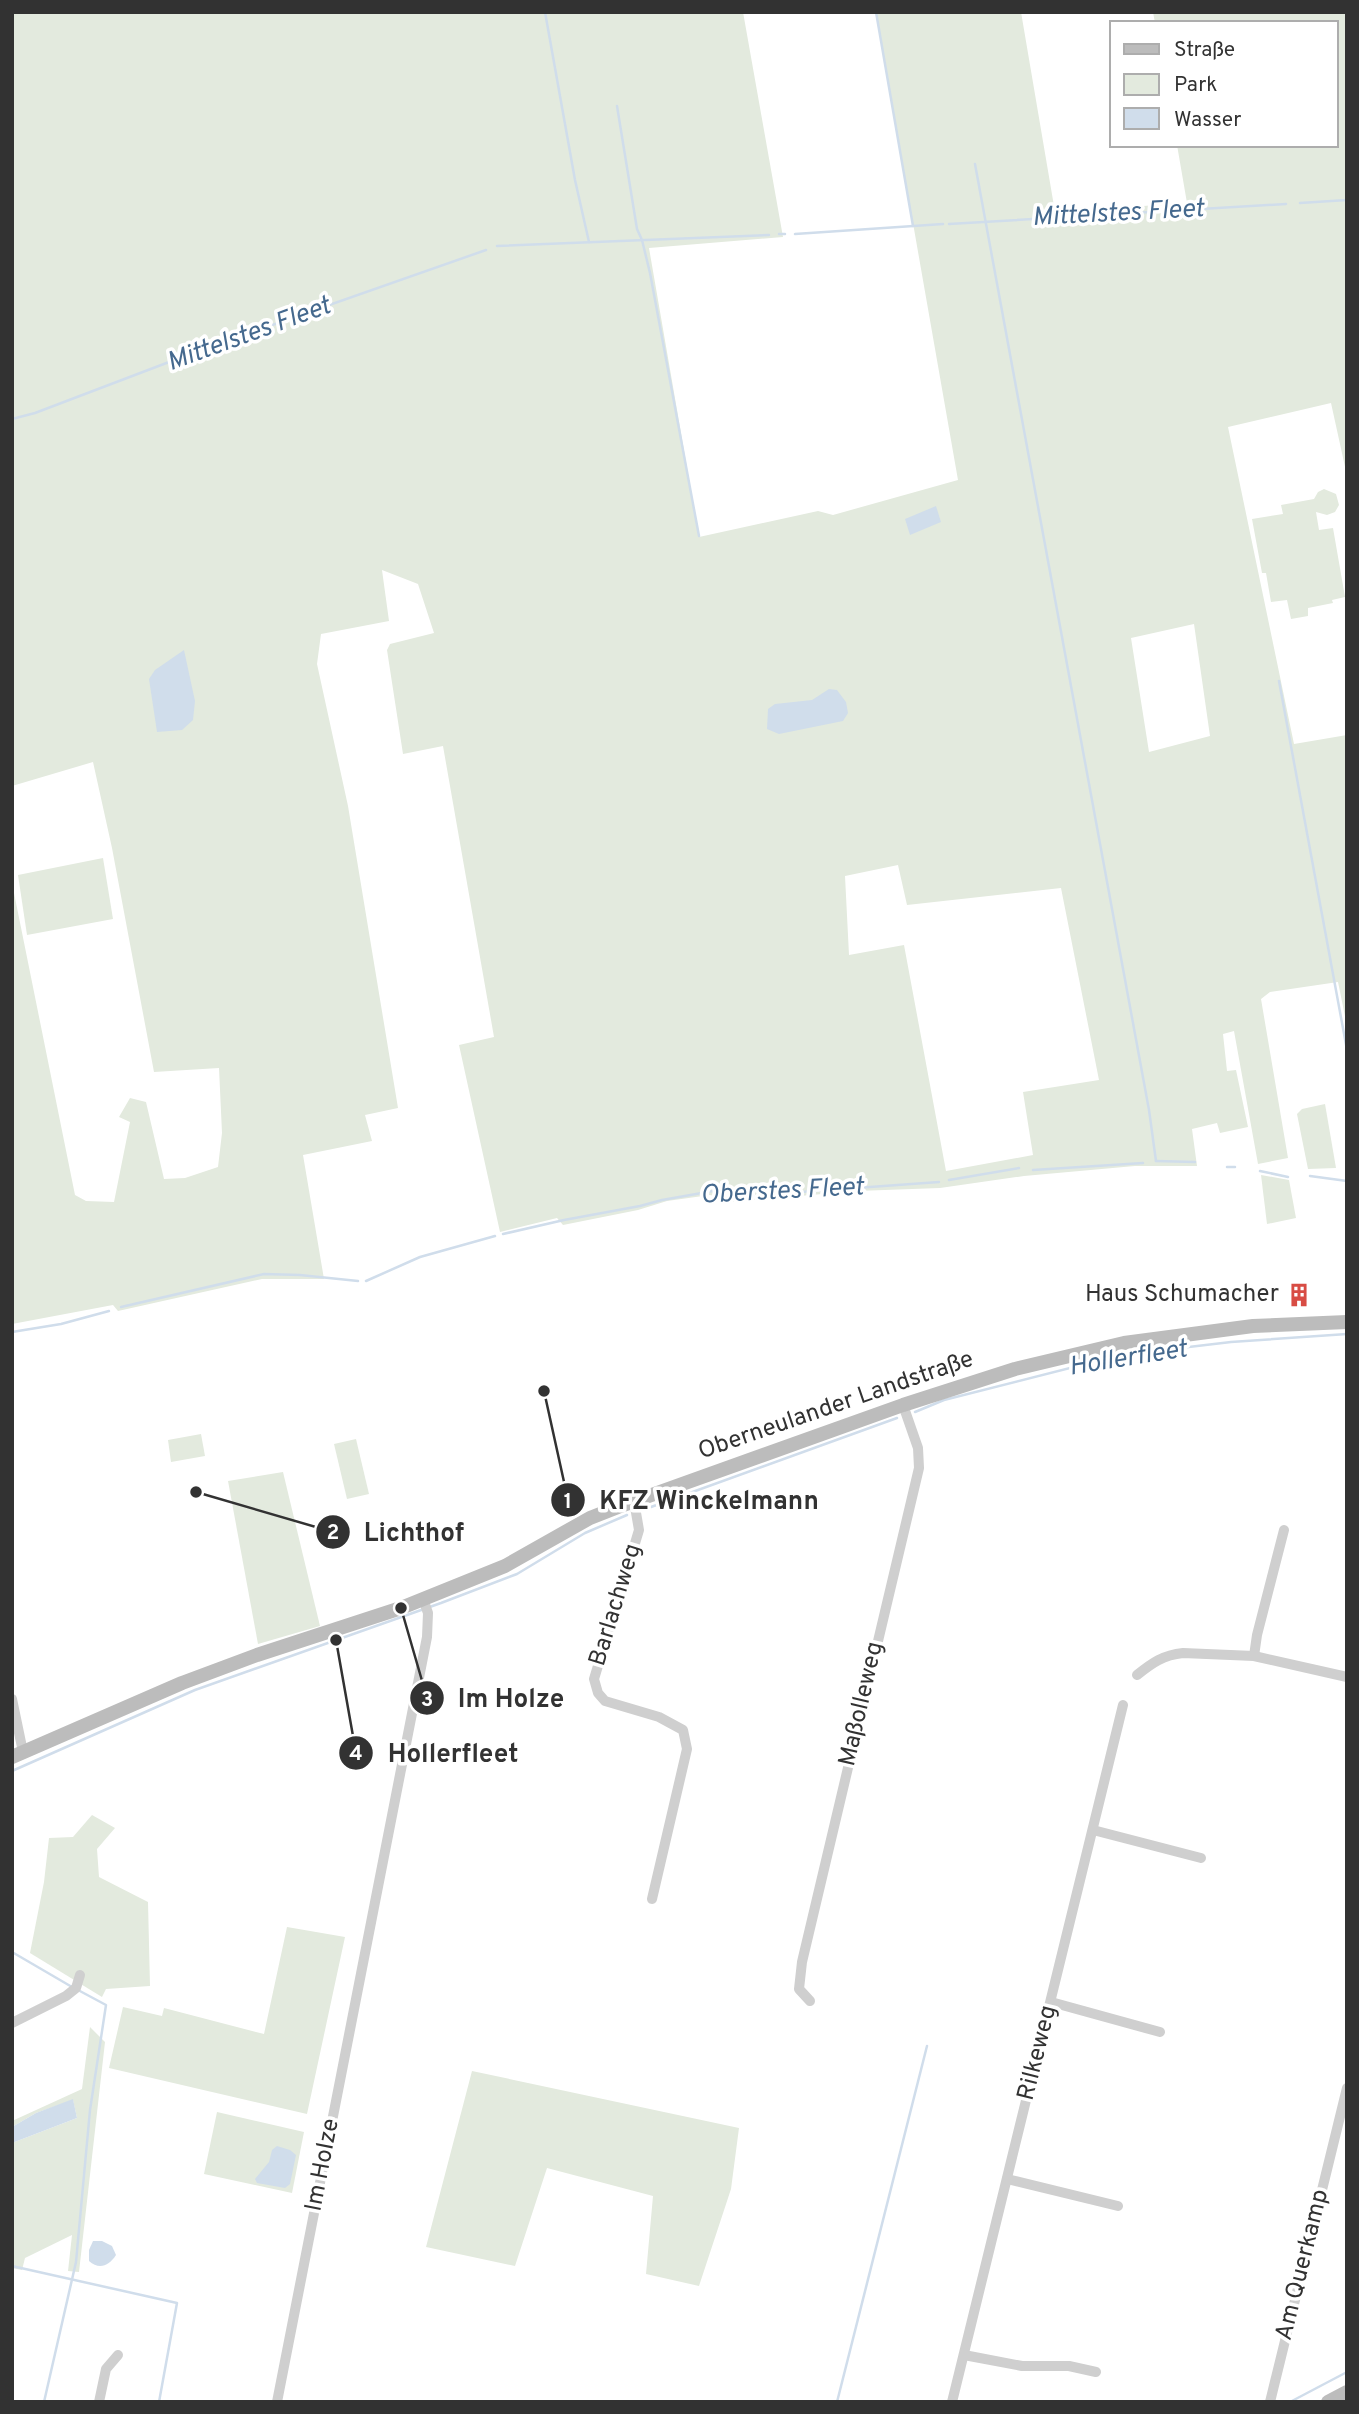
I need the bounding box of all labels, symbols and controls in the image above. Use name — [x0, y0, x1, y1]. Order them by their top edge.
legend — [1110, 21, 1338, 147]
text: Straße — [1174, 37, 1235, 64]
text: Park — [1174, 72, 1217, 99]
text: Wasser — [1174, 107, 1241, 134]
water label: Mittelstes Fleet — [1031, 193, 1206, 235]
water label: Mittelstes Fleet — [163, 290, 337, 380]
water label: Oberstes Fleet — [700, 1171, 866, 1213]
place label: Haus Schumacher — [1085, 1280, 1279, 1310]
building icon: Haus Schumacher — [1285, 1281, 1313, 1309]
water label: Hollerfleet — [1067, 1333, 1191, 1385]
street label: Oberneulander Landstraße — [694, 1345, 978, 1467]
callout: KFZ Winckelmann — [550, 1477, 833, 1524]
text: KFZ Winckelmann — [599, 1486, 819, 1519]
text: 1 — [564, 1489, 572, 1516]
callout: Lichthof — [315, 1508, 479, 1555]
text: Lichthof — [364, 1518, 464, 1551]
text: 2 — [327, 1520, 339, 1547]
street label: Barlachweg — [583, 1540, 649, 1670]
street label: Maßolleweg — [833, 1639, 891, 1769]
callout: Im Holze — [409, 1675, 578, 1722]
text: Im Holze — [458, 1684, 564, 1717]
text: 3 — [421, 1687, 433, 1714]
callout: Hollerfleet — [339, 1729, 533, 1776]
text: Hollerfleet — [388, 1739, 518, 1772]
text: 4 — [349, 1741, 363, 1768]
street label: Rilkeweg — [1012, 2002, 1064, 2104]
street label: Im Holze — [299, 2116, 347, 2214]
street label: Am Querkamp — [1270, 2186, 1336, 2344]

